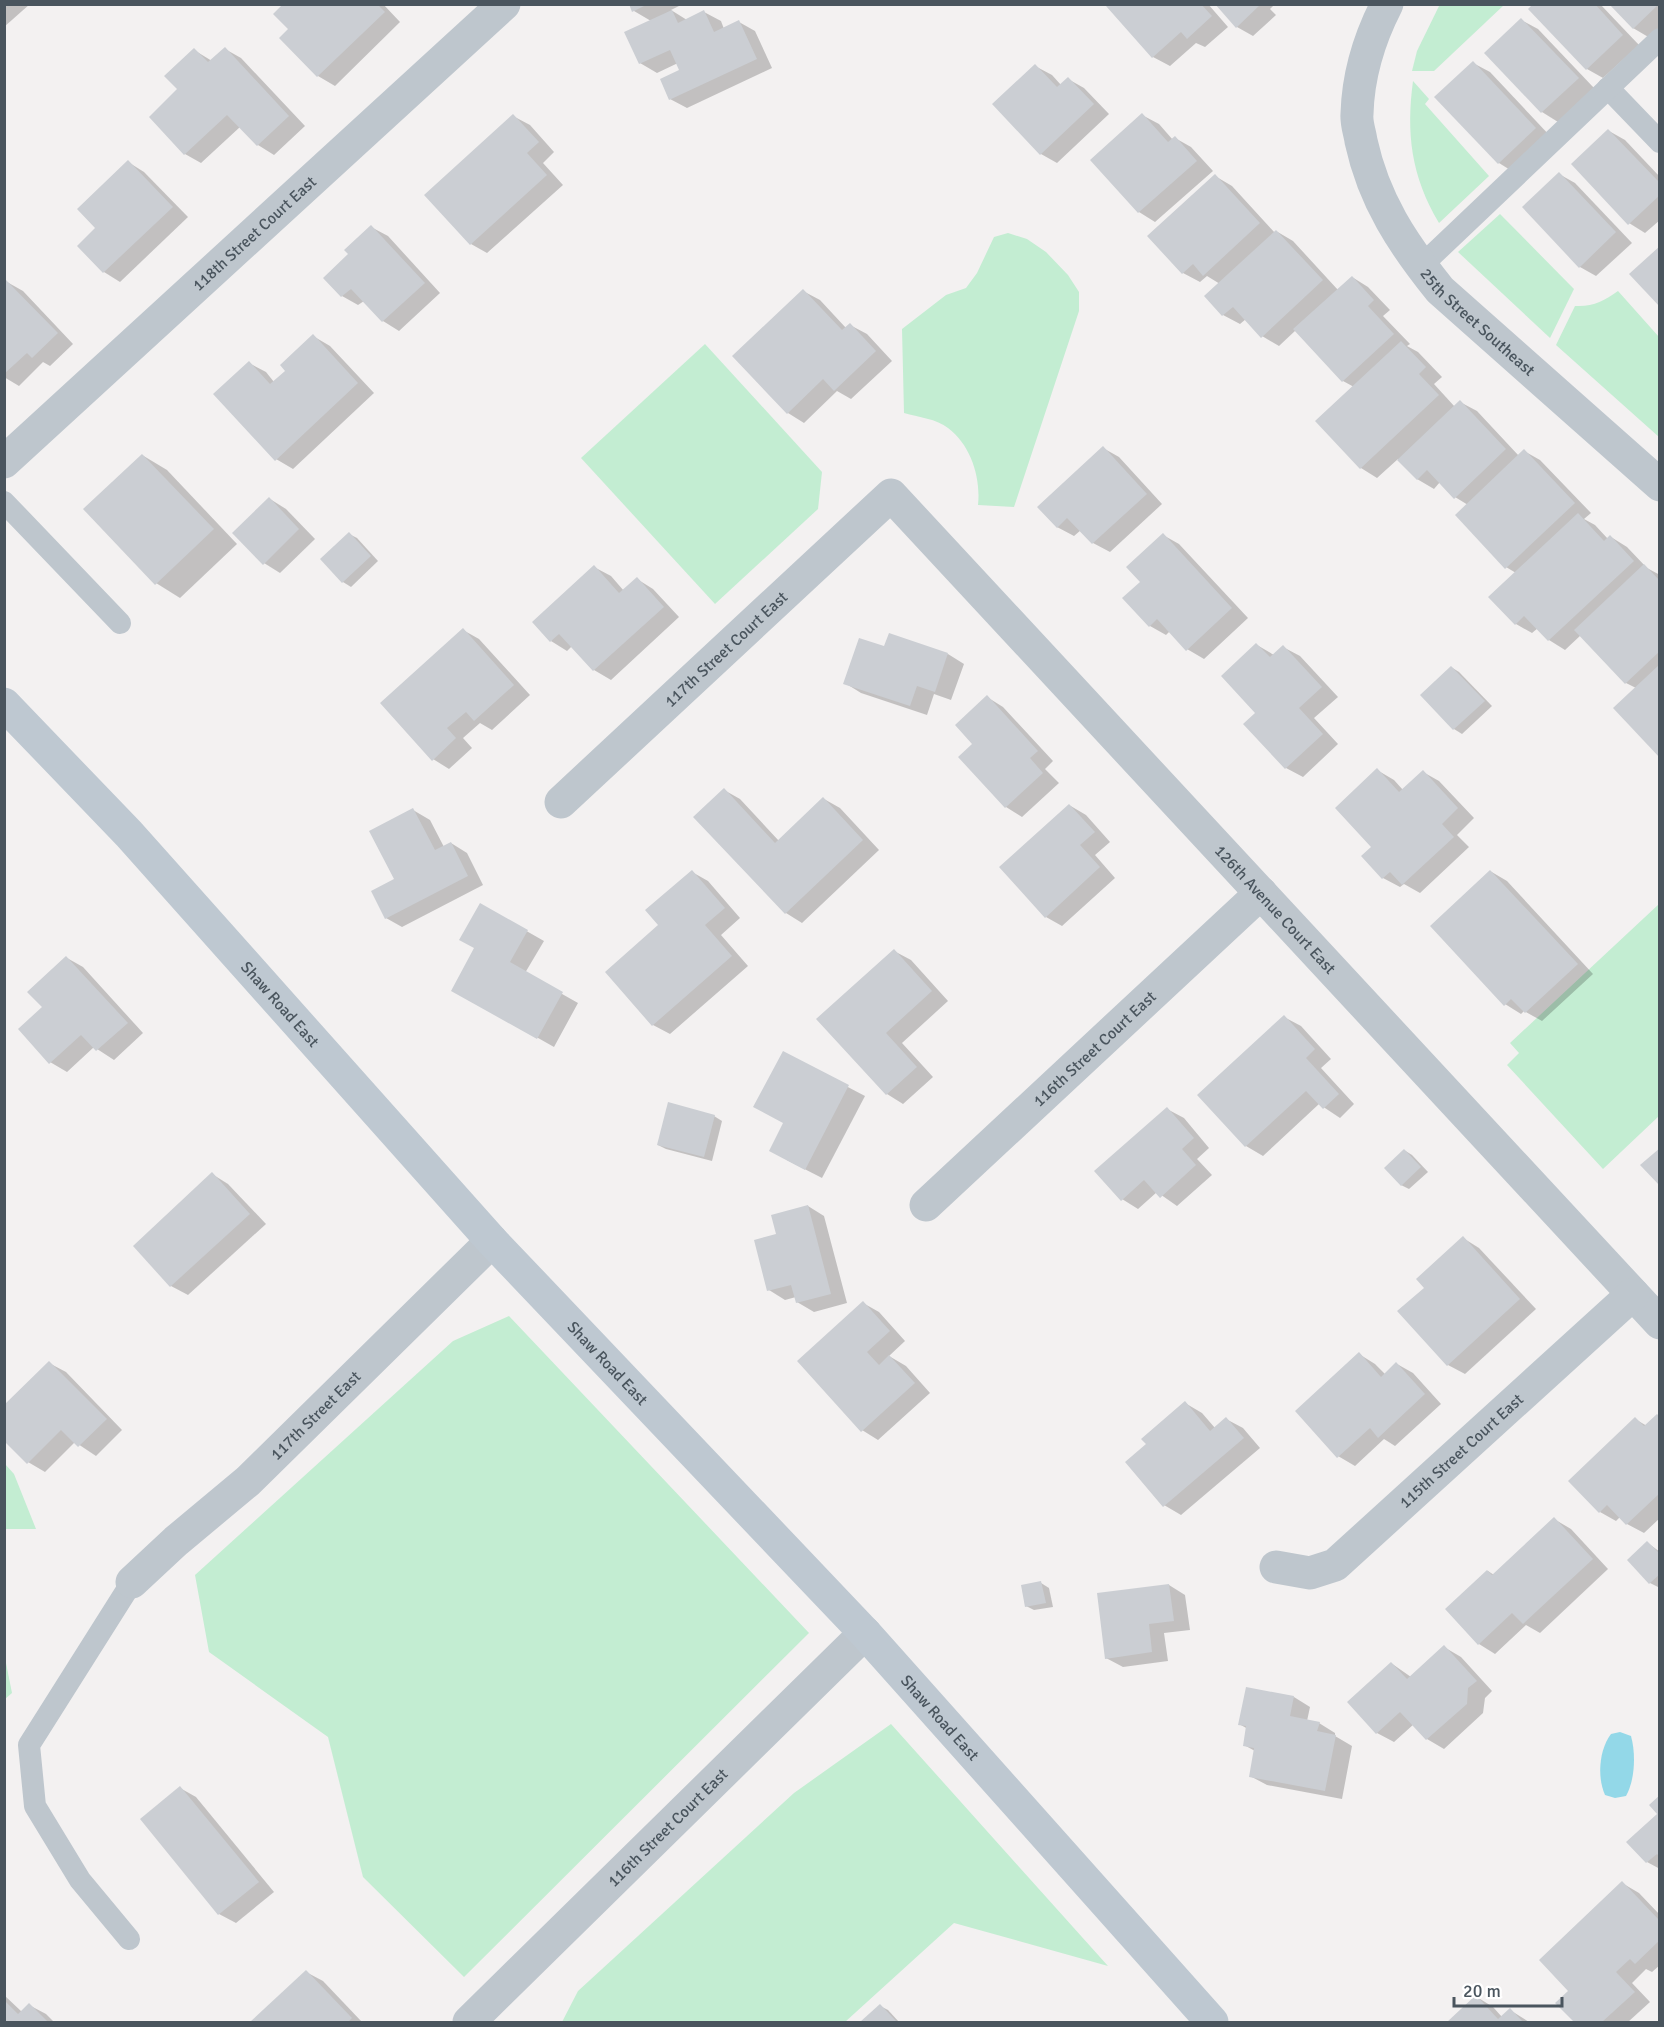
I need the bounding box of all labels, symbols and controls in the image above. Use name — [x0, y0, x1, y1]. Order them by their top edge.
street label: 118th Street Court East — [189, 172, 321, 295]
street label: 25th Street Southeast — [1416, 264, 1539, 381]
street label: 117th Street Court East — [661, 587, 792, 712]
street label: 126th Avenue Court East — [1210, 841, 1340, 979]
street label: Shaw Road East — [236, 958, 323, 1052]
street label: 116th Street Court East — [1029, 987, 1161, 1111]
street label: Shaw Road East — [563, 1318, 652, 1410]
street label: 117th Street East — [266, 1367, 365, 1464]
street label: 115th Street Court East — [1395, 1389, 1528, 1513]
street label: Shaw Road East — [896, 1671, 983, 1765]
street label: 116th Street Court East — [604, 1764, 733, 1891]
scale bar — [1454, 1970, 1562, 2008]
text: 20 m — [1463, 1980, 1501, 2002]

